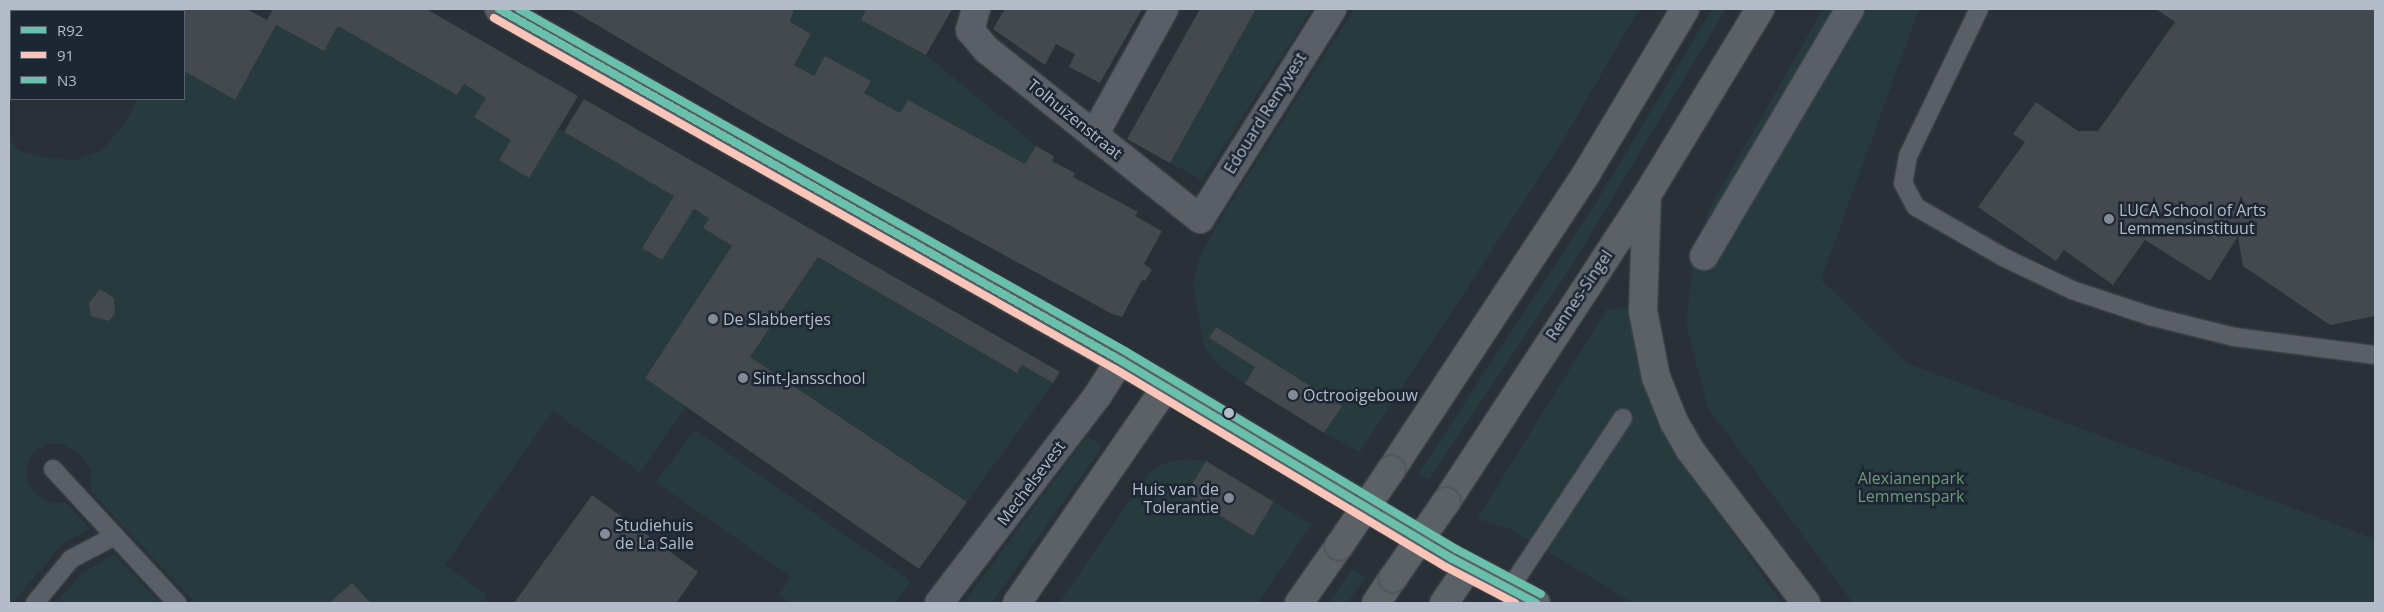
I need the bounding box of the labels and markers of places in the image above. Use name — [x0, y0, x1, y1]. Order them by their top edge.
place label: LUCA School of Arts Lemmensinstituut — [2119, 200, 2266, 238]
marker: LUCA School of Arts Lemmensinstituut — [2103, 213, 2115, 225]
place label: De Slabbertjes — [723, 309, 831, 329]
marker: De Slabbertjes — [707, 313, 719, 325]
place label: Sint-Jansschool — [753, 368, 865, 388]
marker: Sint-Jansschool — [737, 372, 749, 384]
place label: Octrooigebouw — [1303, 385, 1418, 405]
marker: Octrooigebouw — [1287, 389, 1299, 401]
unlabelled marker — [1224, 408, 1234, 418]
place label: Huis van de Tolerantie — [1132, 479, 1219, 517]
marker: Huis van de Tolerantie — [1223, 492, 1235, 504]
place label: Studiehuis de La Salle — [615, 515, 694, 553]
marker: Studiehuis de La Salle — [599, 528, 611, 540]

